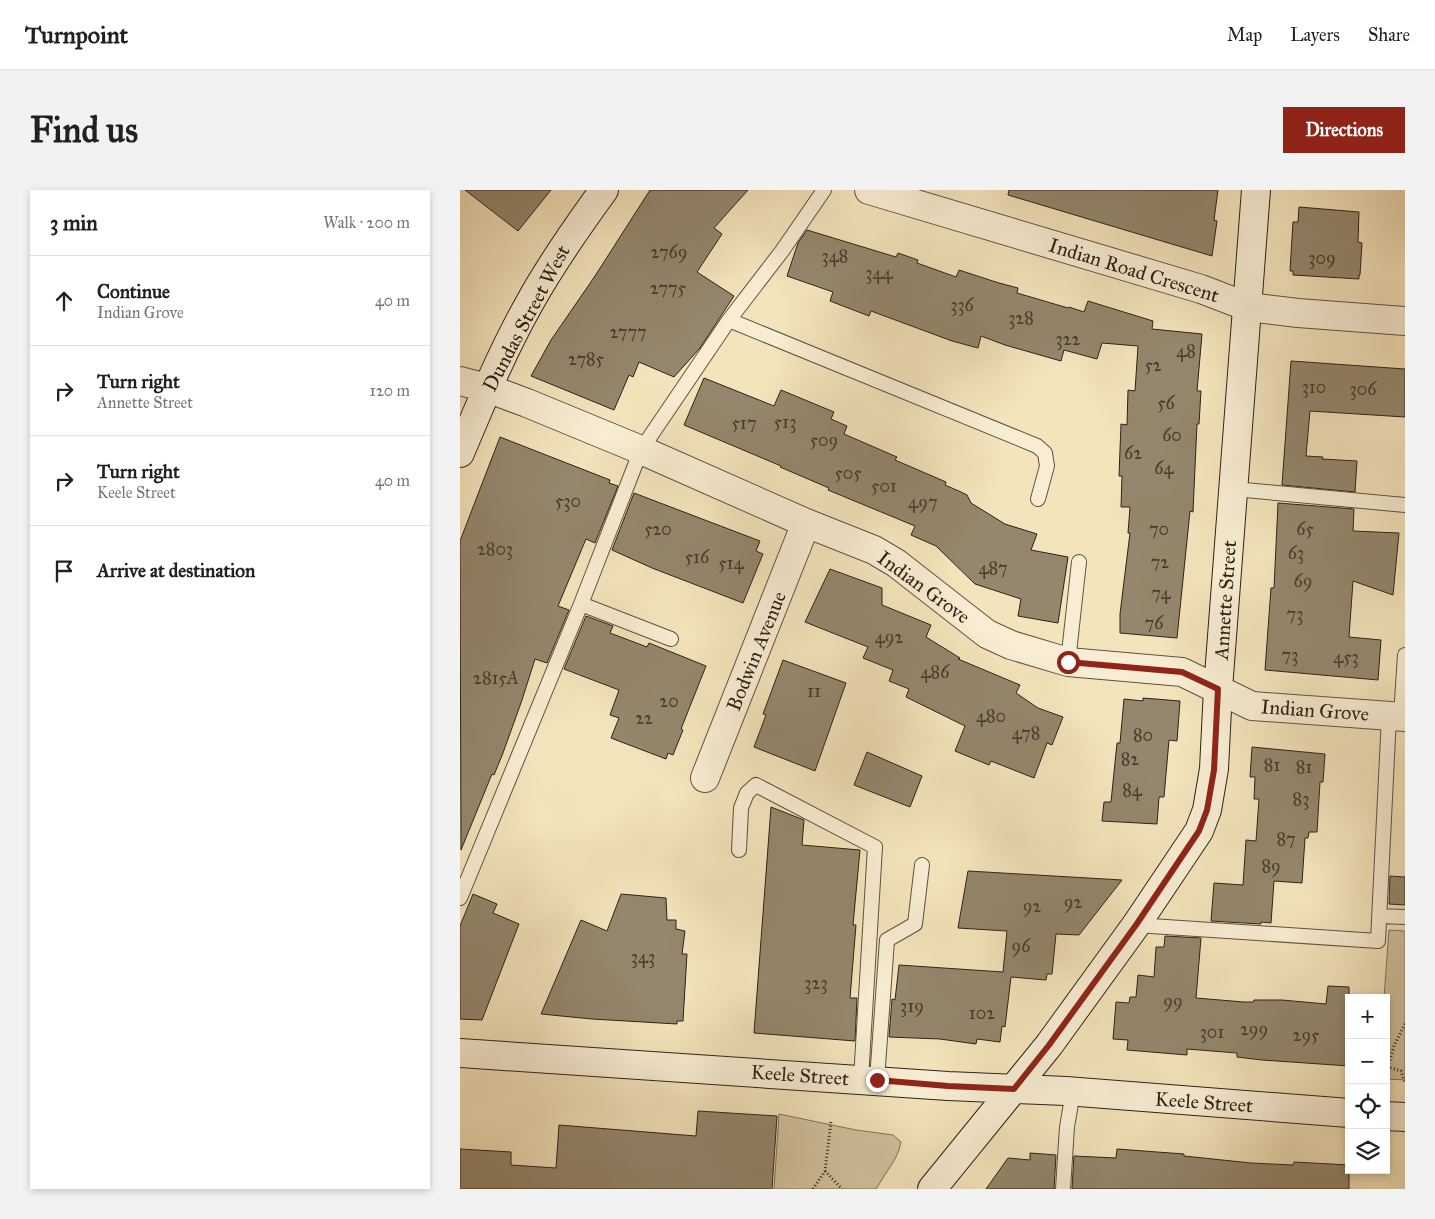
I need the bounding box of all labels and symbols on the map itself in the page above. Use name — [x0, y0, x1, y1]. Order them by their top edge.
street label: Indian Road Crescent — [1046, 233, 1222, 307]
street label: Dundas Street West — [477, 241, 575, 395]
house number: 2769 — [651, 241, 687, 263]
house number: 348 — [822, 245, 848, 267]
house number: 309 — [1308, 247, 1336, 269]
house number: 344 — [865, 262, 894, 284]
house number: 2775 — [650, 277, 687, 299]
house number: 336 — [950, 294, 975, 316]
house number: 328 — [1008, 307, 1034, 329]
house number: 2777 — [609, 321, 647, 343]
house number: 322 — [1056, 328, 1081, 350]
house number: 48 — [1176, 340, 1196, 362]
house number: 2785 — [568, 348, 605, 370]
house number: 52 — [1144, 354, 1162, 376]
house number: 310 — [1302, 376, 1326, 398]
house number: 306 — [1350, 378, 1377, 400]
house number: 56 — [1157, 392, 1176, 414]
house number: 513 — [774, 411, 796, 433]
house number: 517 — [731, 412, 757, 434]
house number: 60 — [1162, 424, 1182, 446]
house number: 509 — [810, 429, 838, 451]
house number: 62 — [1124, 442, 1142, 464]
house number: 64 — [1154, 457, 1175, 479]
house number: 505 — [834, 462, 862, 484]
house number: 501 — [871, 475, 897, 497]
house number: 530 — [555, 490, 581, 512]
house number: 497 — [908, 491, 938, 513]
house number: 520 — [644, 518, 672, 540]
house number: 70 — [1149, 518, 1169, 540]
house number: 65 — [1296, 518, 1314, 540]
house number: 2803 — [477, 538, 513, 560]
street label: Annette Street — [1209, 539, 1241, 662]
house number: 63 — [1288, 542, 1304, 564]
street label: Indian Grove — [873, 545, 975, 629]
house number: 516 — [685, 546, 710, 568]
house number: 72 — [1151, 551, 1169, 573]
house number: 514 — [718, 552, 745, 574]
house number: 487 — [978, 557, 1008, 579]
house number: 69 — [1294, 570, 1312, 592]
house number: 74 — [1151, 582, 1172, 604]
street label: Bodwin Avenue — [721, 588, 791, 714]
house number: 73 — [1287, 603, 1303, 625]
house number: 76 — [1145, 612, 1164, 634]
house number: 492 — [875, 626, 903, 648]
house number: 73 — [1282, 644, 1298, 666]
house number: 453 — [1333, 646, 1359, 668]
route start — [1057, 651, 1080, 674]
house number: 486 — [921, 661, 950, 683]
house number: 2815A — [473, 667, 519, 689]
house number: 11 — [807, 680, 821, 702]
house number: 20 — [659, 690, 679, 712]
street label: Indian Grove — [1260, 694, 1370, 726]
house number: 480 — [976, 705, 1006, 727]
house number: 22 — [635, 707, 653, 729]
house number: 478 — [1012, 722, 1040, 744]
house number: 80 — [1133, 724, 1153, 746]
house number: 82 — [1121, 748, 1139, 770]
house number: 81 — [1264, 754, 1280, 776]
house number: 81 — [1296, 756, 1312, 778]
house number: 84 — [1122, 779, 1143, 801]
house number: 83 — [1293, 788, 1309, 810]
house number: 87 — [1276, 828, 1296, 850]
house number: 89 — [1261, 855, 1281, 877]
house number: 92 — [1064, 891, 1082, 913]
house number: 92 — [1023, 895, 1041, 917]
house number: 96 — [1012, 935, 1031, 957]
house number: 343 — [631, 946, 655, 968]
house number: 323 — [804, 972, 828, 994]
house number: 99 — [1163, 990, 1183, 1012]
house number: 319 — [900, 995, 924, 1017]
house number: 102 — [969, 1002, 995, 1024]
house number: 299 — [1240, 1018, 1268, 1040]
house number: 301 — [1200, 1021, 1224, 1043]
house number: 295 — [1293, 1024, 1320, 1046]
street label: Keele Street — [750, 1060, 850, 1090]
route end — [866, 1069, 889, 1092]
street label: Keele Street — [1154, 1087, 1254, 1117]

